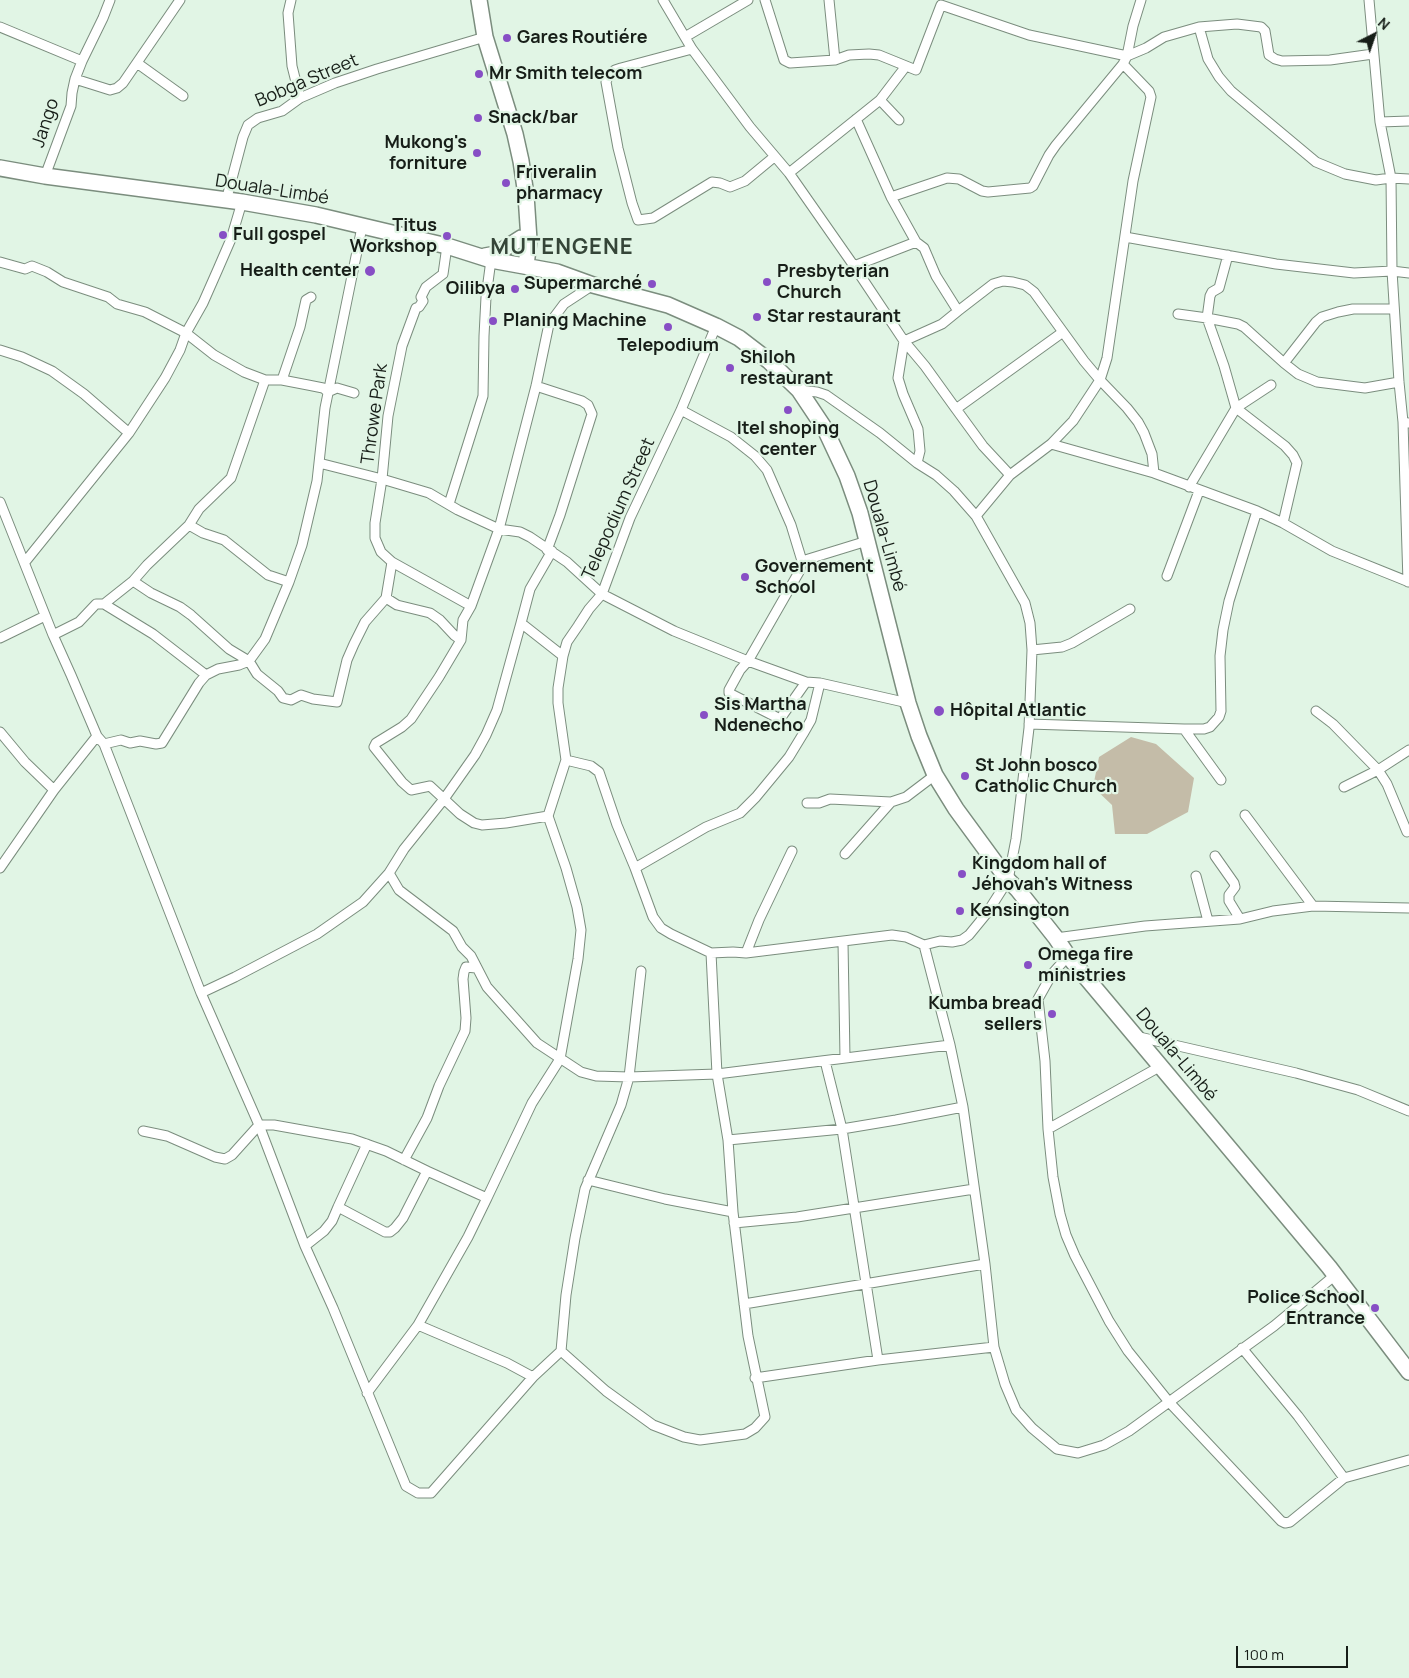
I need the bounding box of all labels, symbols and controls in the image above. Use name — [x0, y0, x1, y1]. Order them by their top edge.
north arrow — [1349, 10, 1399, 60]
text: N — [1374, 13, 1394, 34]
place label: Gares Routiére — [517, 27, 648, 49]
marker: Gares Routiére — [501, 32, 513, 44]
street label: Bobga Street — [252, 50, 362, 112]
place label: Mr Smith telecom — [489, 63, 642, 85]
marker: Mr Smith telecom — [473, 68, 485, 80]
street label: Jango — [28, 96, 64, 150]
place label: Snack/bar — [488, 107, 578, 129]
marker: Snack/bar — [472, 112, 484, 124]
place label: Mukong's forniture — [384, 132, 467, 174]
marker: Mukong's forniture — [471, 147, 483, 159]
place label: Friveralin pharmacy — [516, 162, 603, 204]
street label: Douala-Limbé — [214, 170, 330, 210]
marker: Friveralin pharmacy — [500, 177, 512, 189]
place label: Titus Workshop — [349, 215, 437, 258]
place label: Full gospel — [233, 224, 326, 246]
marker: Full gospel — [217, 229, 229, 241]
marker: Titus Workshop — [441, 230, 453, 242]
district label: MUTENGENE — [489, 235, 635, 261]
place label: Health center — [240, 260, 359, 282]
place label: Presbyterian Church — [777, 261, 889, 304]
marker: Health center — [363, 264, 377, 278]
place label: Supermarché — [524, 273, 642, 295]
marker: Presbyterian Church — [761, 276, 773, 288]
place label: Oilibya — [446, 278, 505, 300]
marker: Supermarché — [646, 278, 658, 290]
marker: Oilibya — [509, 283, 521, 295]
place label: Star restaurant — [767, 306, 901, 328]
place label: Planing Machine — [503, 310, 647, 332]
marker: Star restaurant — [751, 311, 763, 323]
marker: Planing Machine — [487, 315, 499, 327]
marker: Telepodium — [662, 321, 674, 333]
place label: Telepodium — [617, 335, 719, 357]
place label: Shiloh restaurant — [740, 347, 833, 389]
street label: Throwe Park — [357, 362, 393, 466]
marker: Shiloh restaurant — [724, 362, 736, 374]
marker: Itel shoping center — [782, 404, 794, 416]
place label: Itel shoping center — [737, 418, 839, 460]
street label: Telepodium Street — [578, 435, 660, 583]
street label: Douala-Limbé — [858, 478, 910, 594]
place label: Governement School — [755, 556, 874, 598]
marker: Governement School — [739, 571, 751, 583]
place label: Sis Martha Ndenecho — [714, 694, 807, 736]
place label: Hôpital Atlantic — [950, 700, 1086, 722]
marker: Hôpital Atlantic — [932, 704, 946, 718]
marker: Sis Martha Ndenecho — [698, 709, 710, 721]
place label: St John bosco Catholic Church — [975, 755, 1117, 798]
marker: St John bosco Catholic Church — [959, 770, 971, 782]
place label: Kingdom hall of Jéhovah's Witness — [972, 853, 1133, 896]
marker: Kingdom hall of Jéhovah's Witness — [956, 868, 968, 880]
place label: Kensington — [970, 900, 1070, 922]
marker: Kensington — [954, 905, 966, 917]
place label: Omega fire ministries — [1038, 944, 1133, 986]
marker: Omega fire ministries — [1022, 959, 1034, 971]
place label: Kumba bread sellers — [928, 993, 1042, 1036]
street label: Douala-Limbé — [1131, 1004, 1221, 1106]
marker: Kumba bread sellers — [1046, 1008, 1058, 1020]
place label: Police School Entrance — [1247, 1287, 1365, 1330]
marker: Police School Entrance — [1369, 1302, 1381, 1314]
scale bar — [1239, 1636, 1352, 1668]
text: 100 m — [1244, 1644, 1284, 1665]

